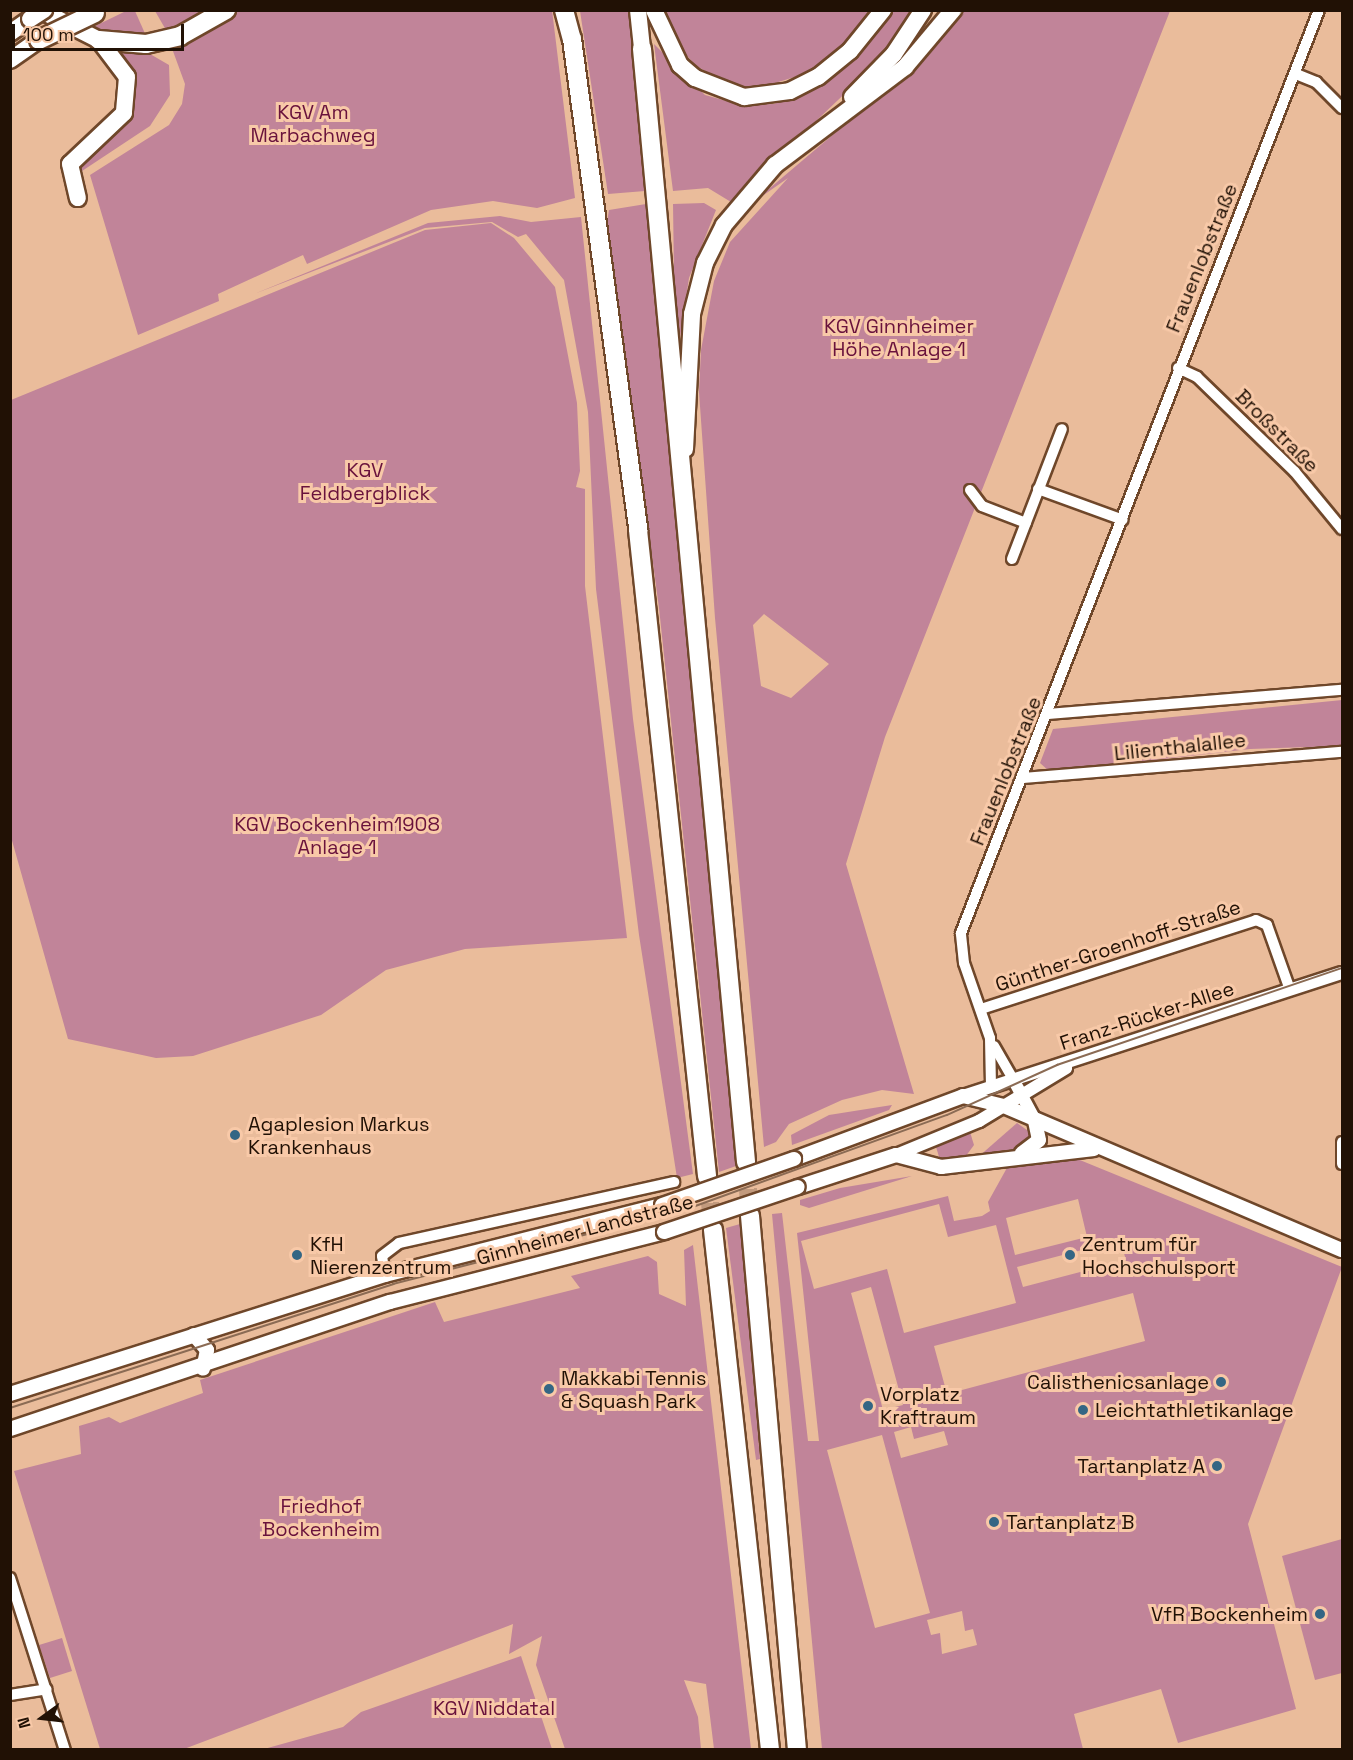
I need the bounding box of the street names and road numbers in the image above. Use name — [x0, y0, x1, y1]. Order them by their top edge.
street label: Frauenlobstraße — [1161, 180, 1243, 336]
street label: Broßstraße — [1230, 384, 1324, 478]
street label: Frauenlobstraße — [965, 693, 1047, 849]
street label: Lilienthalallee — [1113, 728, 1247, 766]
street label: Günther-Groenhoff-Straße — [992, 895, 1244, 997]
street label: Franz-Rücker-Allee — [1057, 977, 1237, 1055]
street label: Ginnheimer Landstraße — [474, 1189, 696, 1271]

